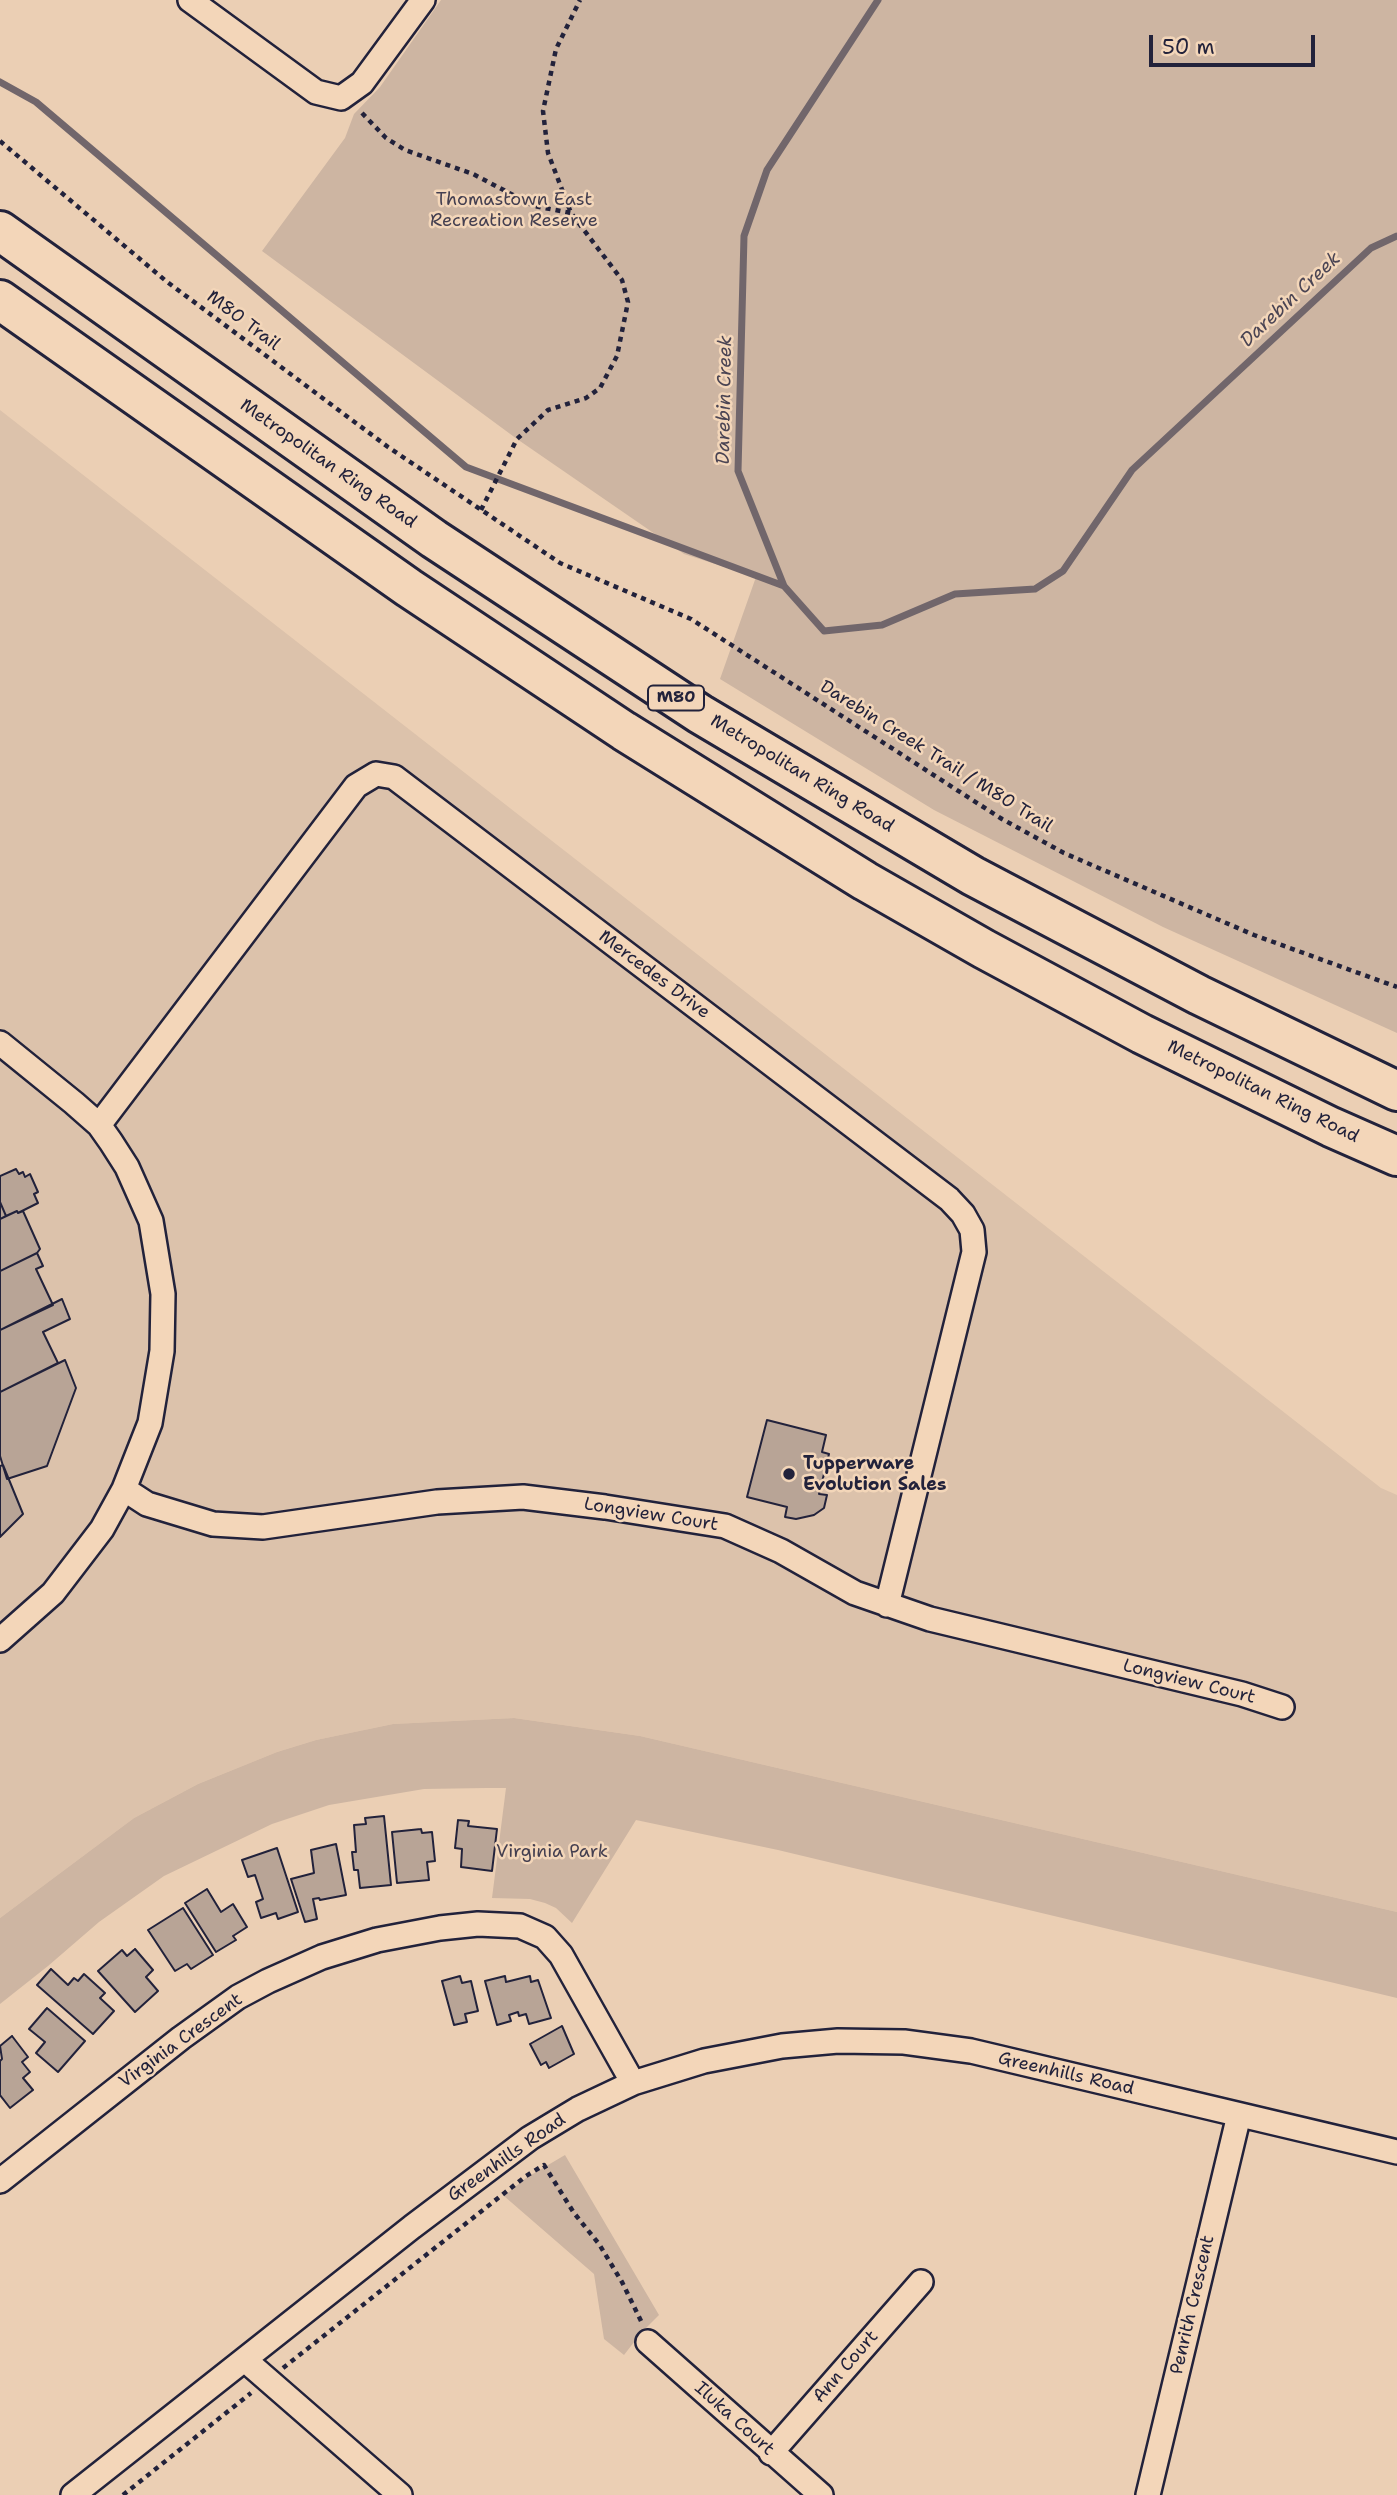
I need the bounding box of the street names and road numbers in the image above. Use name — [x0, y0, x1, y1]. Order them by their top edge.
street label: M80 Trail — [202, 286, 284, 356]
street label: Metropolitan Ring Road — [236, 395, 420, 533]
street label: Darebin Creek Trail / M80 Trail — [816, 676, 1056, 838]
road number: M80 — [648, 685, 704, 710]
street label: Metropolitan Ring Road — [706, 710, 898, 838]
street label: Mercedes Drive — [594, 926, 714, 1024]
street label: Metropolitan Ring Road — [1164, 1036, 1362, 1148]
street label: Longview Court — [582, 1494, 720, 1536]
street label: Longview Court — [1121, 1655, 1257, 1709]
street label: Virginia Crescent — [115, 1989, 247, 2093]
street label: Greenhills Road — [996, 2048, 1136, 2100]
street label: Greenhills Road — [444, 2109, 570, 2207]
street label: Penrith Crescent — [1166, 2233, 1220, 2377]
street label: Ann Court — [809, 2326, 883, 2408]
street label: Iluka Court — [690, 2378, 778, 2460]

